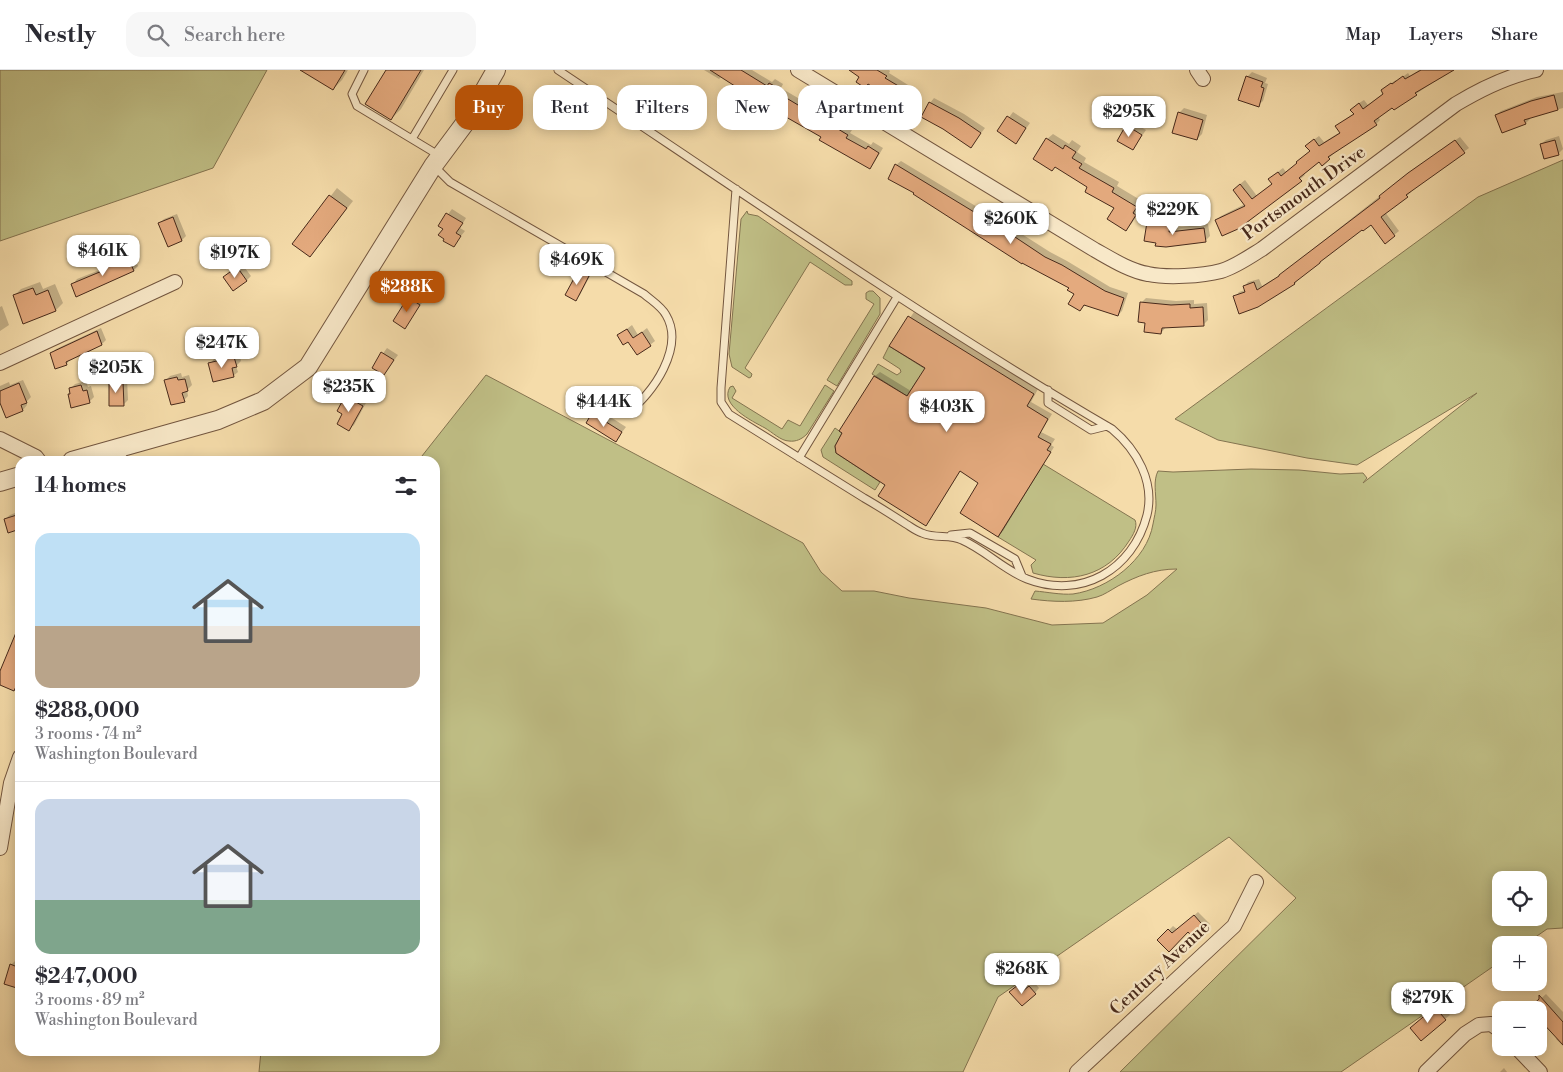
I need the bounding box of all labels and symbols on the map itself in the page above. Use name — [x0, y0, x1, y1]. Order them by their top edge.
pin: $295K — [1094, 96, 1164, 138]
street label: Portsmouth Drive — [1238, 141, 1370, 245]
pin: $229K — [1138, 194, 1208, 236]
pin: $260K — [976, 202, 1046, 245]
pin: $461K — [68, 234, 138, 277]
pin: $197K — [200, 236, 270, 279]
pin: $469K — [542, 244, 612, 286]
pin: $288K — [372, 270, 442, 313]
pin: $247K — [187, 326, 257, 369]
pin: $205K — [81, 352, 151, 394]
pin: $235K — [314, 370, 384, 413]
pin: $444K — [569, 386, 639, 428]
pin: $403K — [912, 390, 982, 433]
street label: Century Avenue — [1105, 916, 1215, 1020]
pin: $268K — [987, 952, 1057, 995]
pin: $279K — [1393, 982, 1463, 1024]

